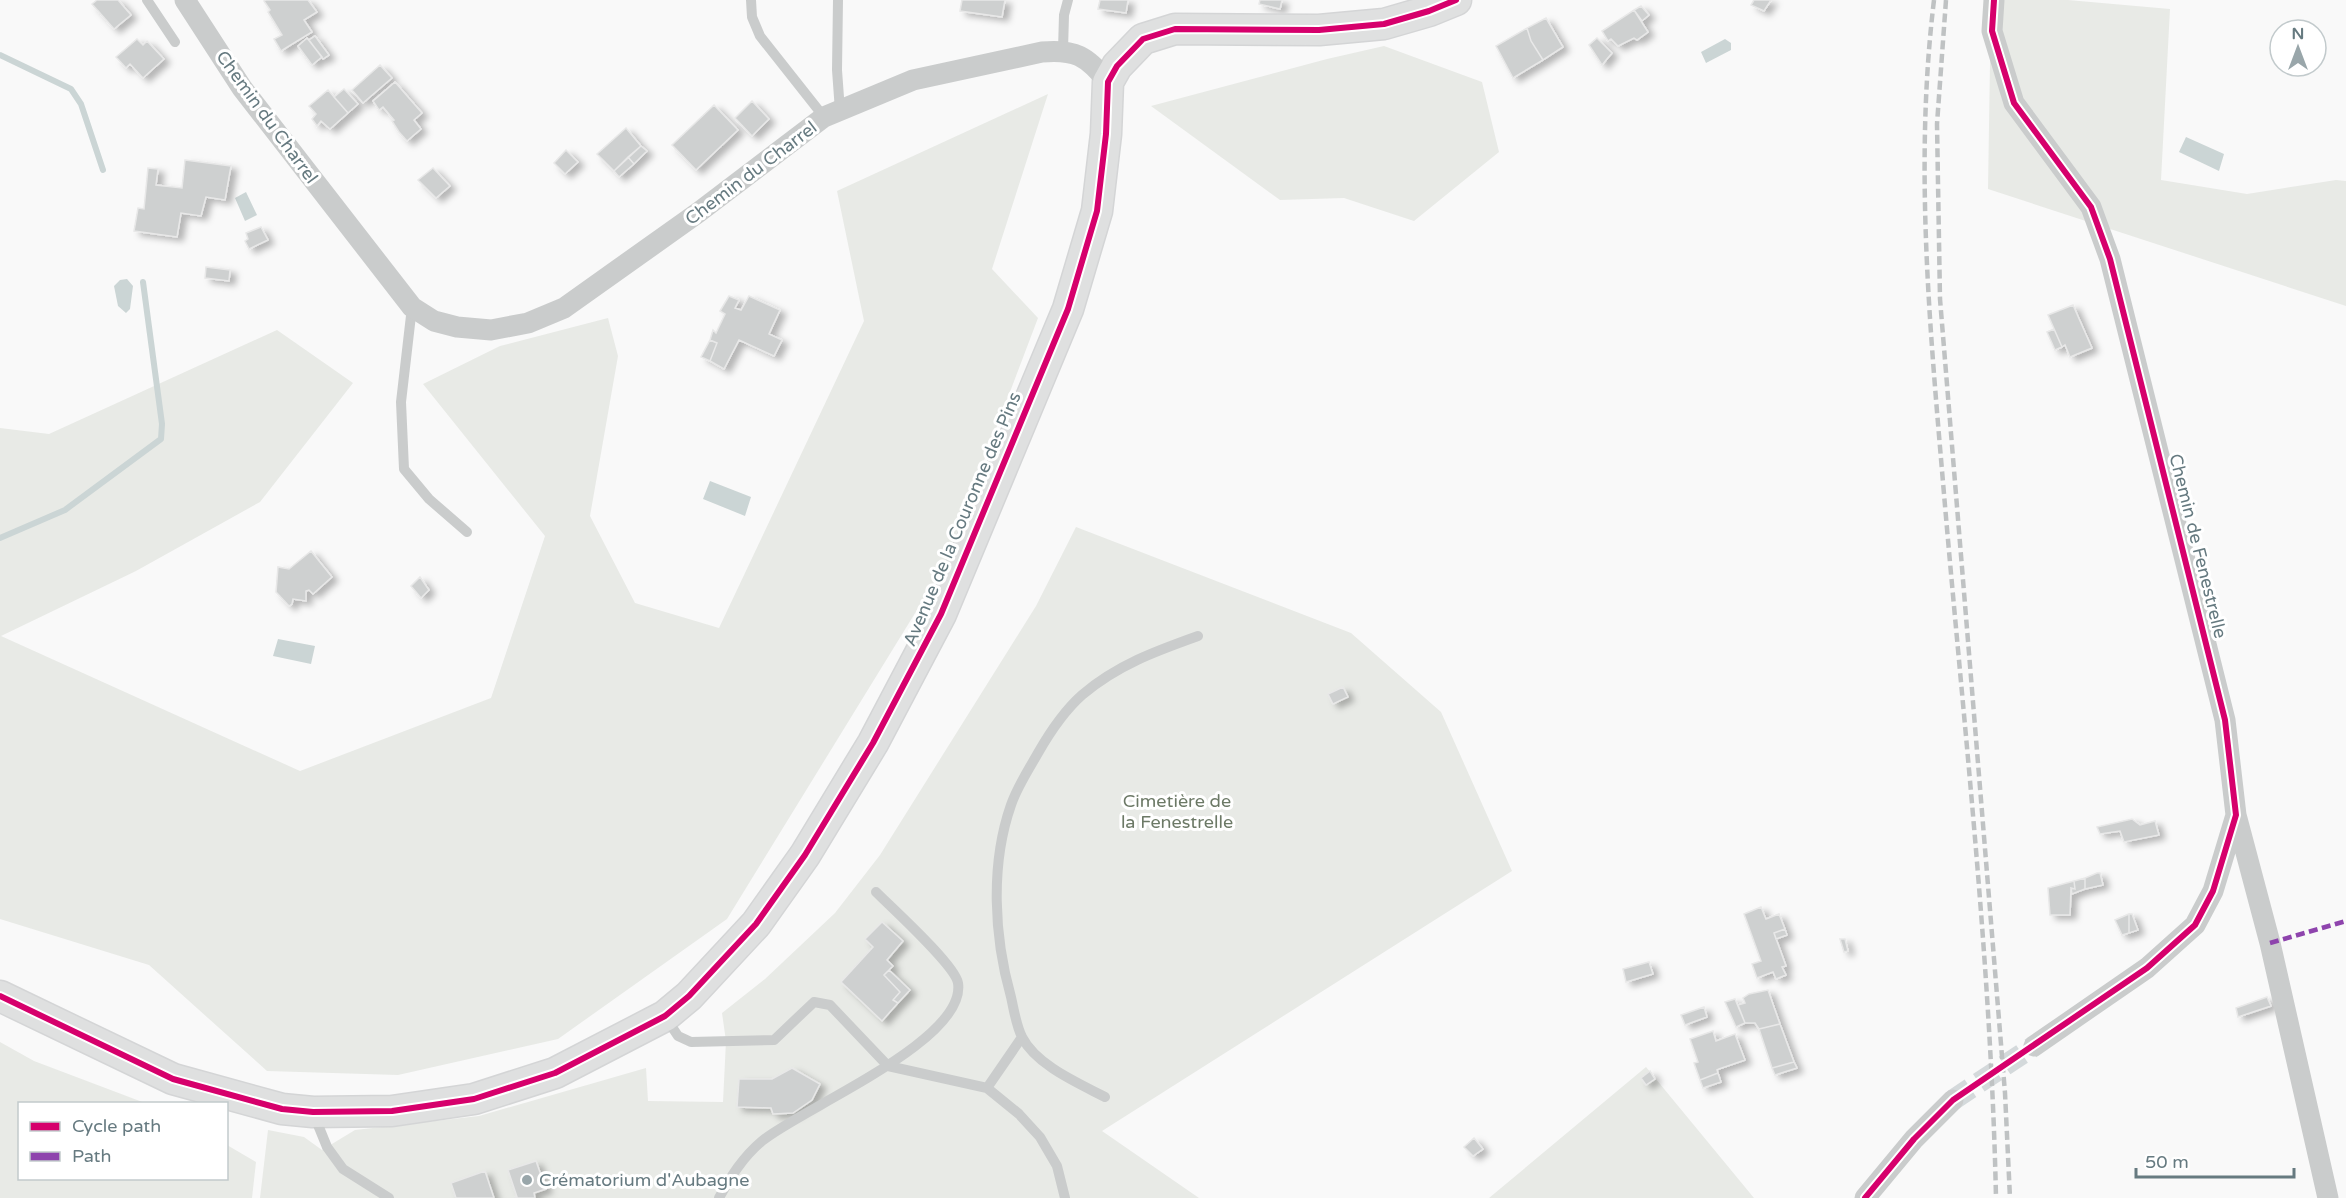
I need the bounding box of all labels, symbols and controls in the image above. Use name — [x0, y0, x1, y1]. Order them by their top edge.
north arrow — [2268, 18, 2328, 78]
text: N — [2292, 24, 2304, 44]
street label: Chemin du Charrel — [211, 46, 323, 188]
street label: Chemin du Charrel — [681, 116, 821, 230]
street label: Avenue de la Couronne des Pins — [898, 389, 1026, 649]
street label: Chemin de Fenestrelle — [2164, 451, 2232, 641]
park label: Cimetière de la Fenestrelle — [1121, 790, 1233, 833]
legend — [18, 1102, 228, 1180]
text: Cycle path — [72, 1115, 161, 1137]
scale bar — [2136, 1141, 2294, 1179]
text: Path — [72, 1145, 111, 1167]
text: 50 m — [2145, 1151, 2189, 1173]
place label: Crématorium d'Aubagne — [539, 1169, 749, 1191]
marker: Crématorium d'Aubagne — [520, 1173, 534, 1187]

